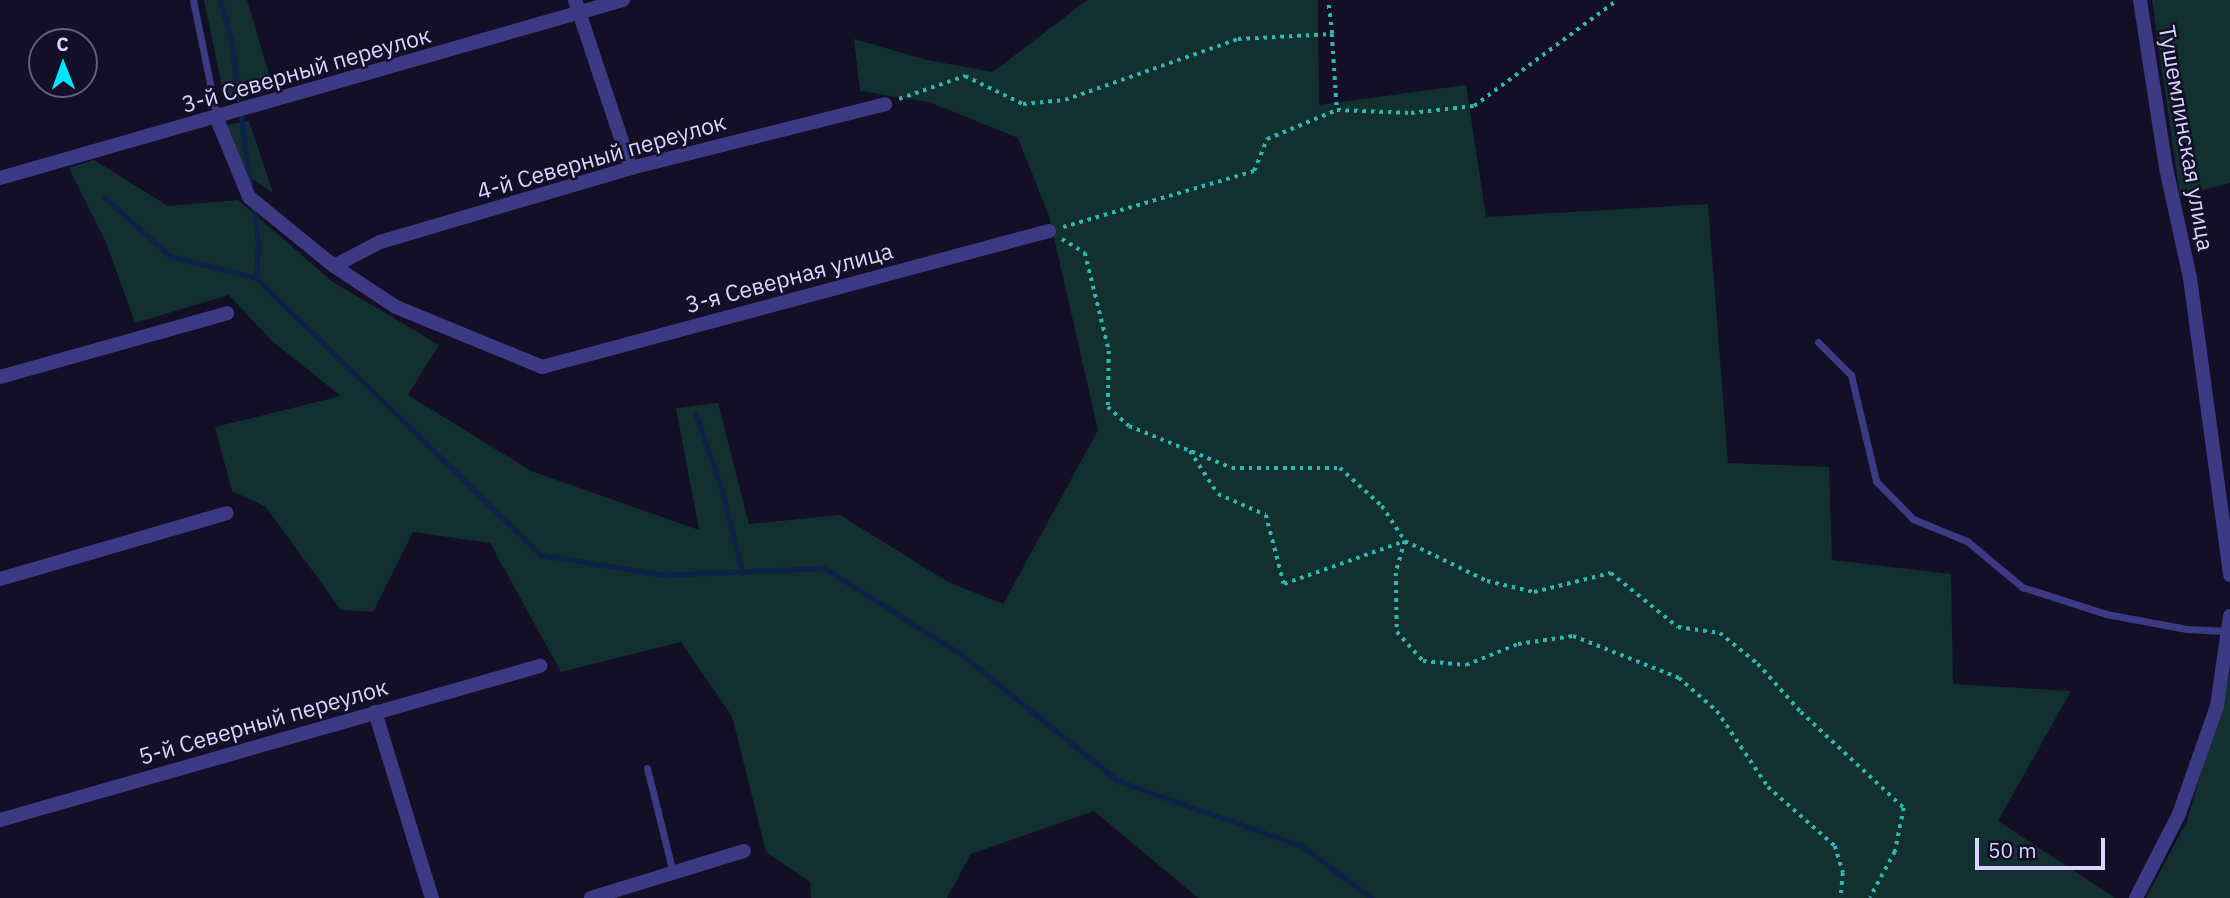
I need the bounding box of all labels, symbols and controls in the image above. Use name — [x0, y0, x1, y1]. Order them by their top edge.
street label: 3-й Северный переулок — [178, 20, 434, 118]
street label: Тушемлинская улица — [2154, 23, 2220, 253]
north arrow — [28, 28, 98, 98]
text: С — [56, 32, 69, 56]
street label: 4-й Северный переулок — [473, 107, 729, 205]
street label: 3-я Северная улица — [682, 236, 896, 318]
street label: 5-й Северный переулок — [135, 672, 391, 770]
scale bar — [1978, 824, 2108, 868]
text: 50 m — [1988, 836, 2037, 864]

